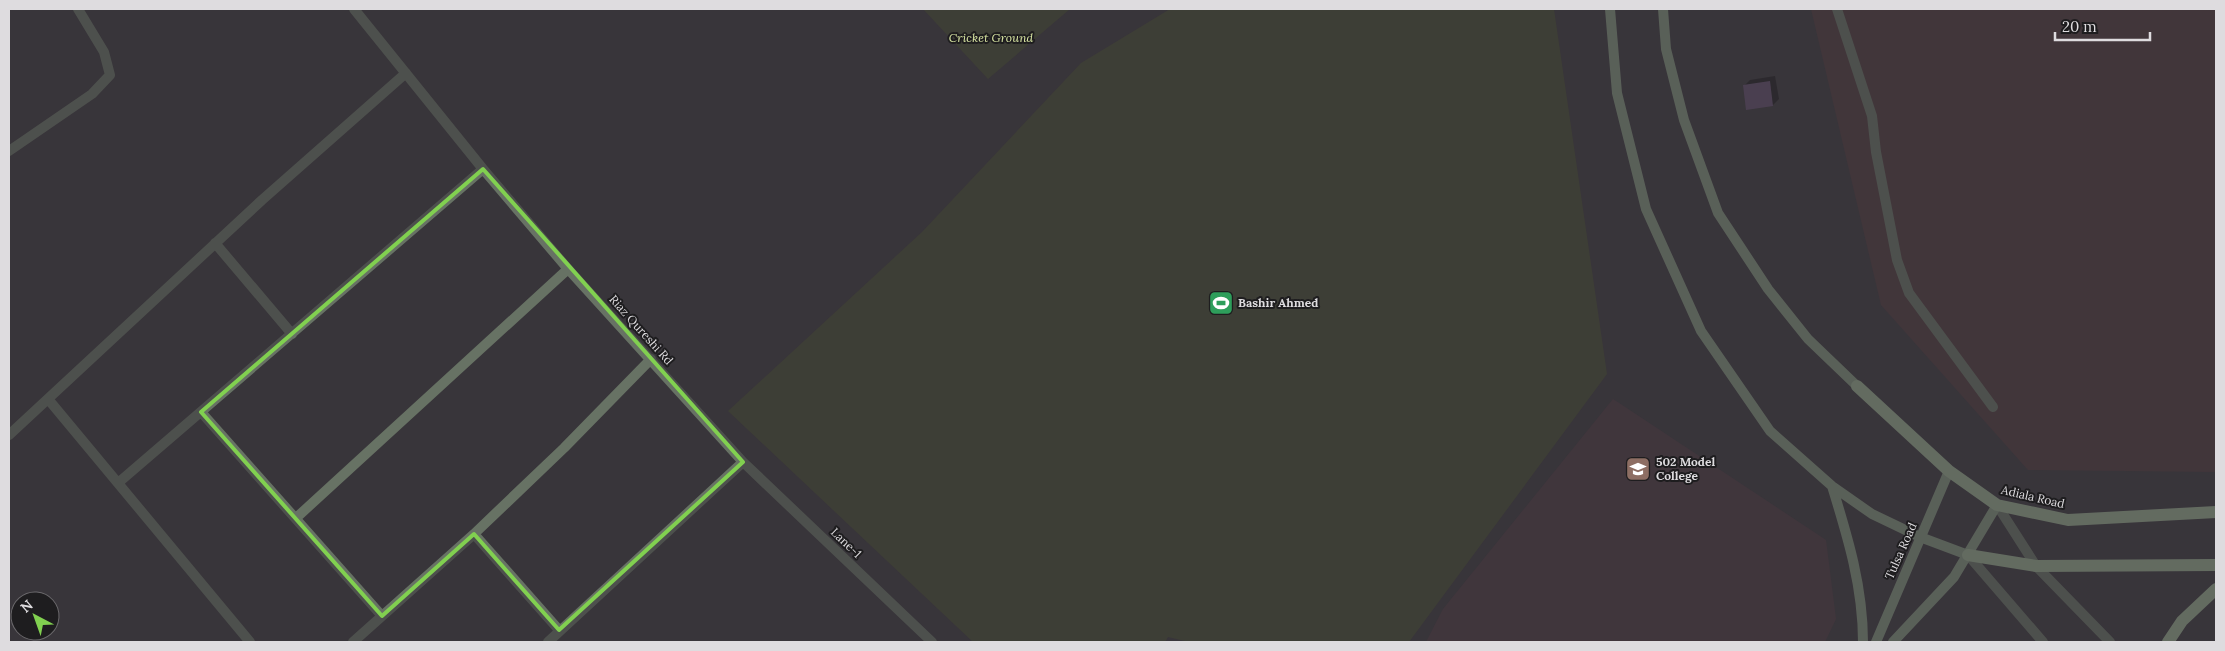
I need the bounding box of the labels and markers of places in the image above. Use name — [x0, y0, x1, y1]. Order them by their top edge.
sports icon: Bashir Ahmed — [1208, 290, 1234, 316]
place label: Bashir Ahmed — [1238, 295, 1318, 310]
place label: 502 Model College — [1656, 454, 1715, 483]
school or university icon: 502 Model College — [1625, 456, 1651, 482]

